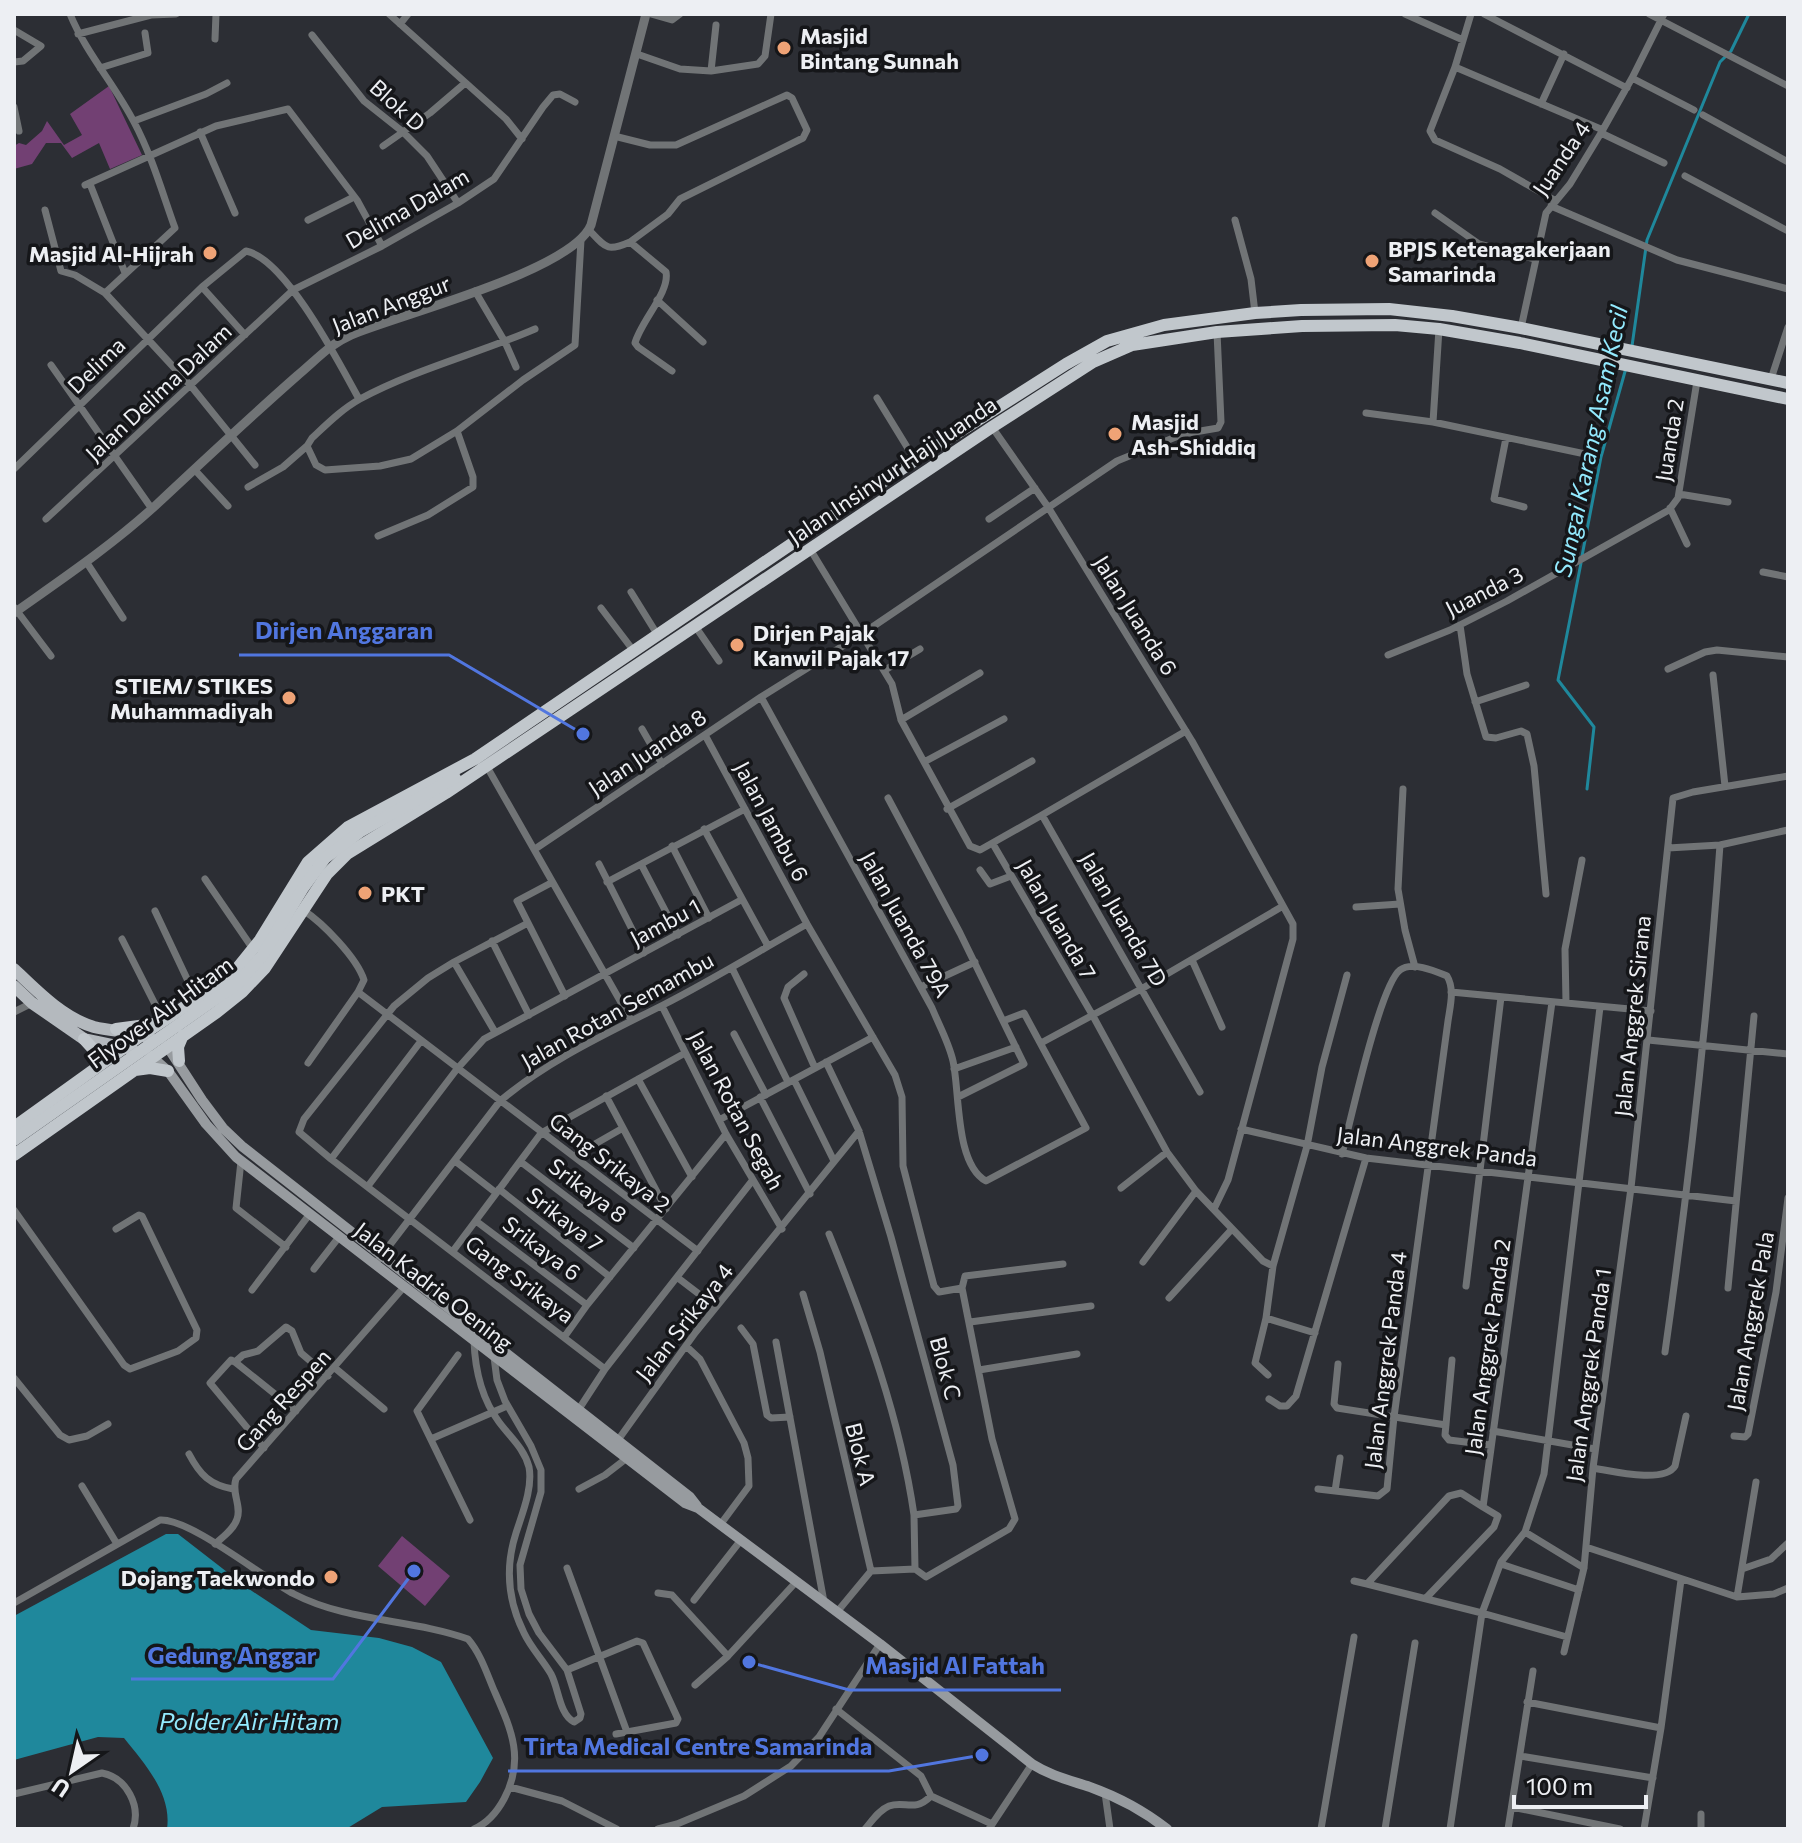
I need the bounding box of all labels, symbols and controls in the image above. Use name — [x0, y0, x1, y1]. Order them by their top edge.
place label: Masjid Bintang Sunnah — [800, 22, 959, 74]
marker: Masjid Bintang Sunnah — [775, 39, 793, 57]
street label: Blok D — [365, 73, 431, 137]
street label: Juanda 4 — [1526, 115, 1596, 201]
street label: Delima Dalam — [341, 162, 473, 254]
place label: BPJS Ketenagakerjaan Samarinda — [1388, 235, 1611, 287]
place label: Masjid Al-Hijrah — [29, 240, 194, 267]
marker: Masjid Al-Hijrah — [201, 244, 219, 262]
marker: BPJS Ketenagakerjaan Samarinda — [1363, 252, 1381, 270]
street label: Jalan Anggur — [328, 269, 454, 339]
water label: Sungai Karang Asam Kecil — [1547, 302, 1633, 579]
street label: Jalan Delima Dalam — [79, 317, 237, 467]
street label: Delima — [62, 331, 130, 399]
street label: Jalan Insinyur Haji Juanda — [783, 390, 1001, 550]
street label: Juanda 2 — [1649, 397, 1689, 483]
place label: Masjid Ash-Shiddiq — [1131, 408, 1256, 460]
marker: Masjid Ash-Shiddiq — [1106, 425, 1124, 443]
street label: Jalan Juanda 6 — [1088, 550, 1184, 680]
street label: Juanda 3 — [1441, 560, 1527, 622]
callout: Dirjen Anggaran — [239, 607, 449, 655]
text: Dirjen Anggaran — [255, 615, 433, 644]
place label: Dirjen Pajak Kanwil Pajak 17 — [753, 619, 909, 671]
marker: Dirjen Pajak Kanwil Pajak 17 — [728, 636, 746, 654]
place label: STIEM/ STIKES Muhammadiyah — [110, 672, 273, 724]
marker: STIEM/ STIKES Muhammadiyah — [280, 689, 298, 707]
street label: Jalan Juanda 8 — [583, 703, 711, 801]
street label: Jalan Jambu 6 — [729, 756, 815, 886]
street label: Jalan Juanda 79A — [855, 846, 957, 1002]
street label: Jalan Juanda 7D — [1075, 847, 1173, 991]
street label: Jalan Juanda 7 — [1012, 854, 1102, 984]
place label: PKT — [381, 880, 425, 907]
marker: PKT — [356, 884, 374, 902]
street label: Jambu 1 — [625, 892, 705, 952]
street label: Jalan Anggrek Sirana — [1608, 914, 1656, 1118]
street label: Jalan Rotan Semambu — [516, 946, 718, 1074]
street label: Flyover Air Hitam — [82, 950, 238, 1074]
street label: Jalan Rotan Segah — [684, 1026, 790, 1194]
street label: Gang Srikaya 2 — [544, 1106, 676, 1218]
street label: Jalan Anggrek Panda — [1335, 1120, 1539, 1172]
street label: Srikaya 8 — [544, 1152, 632, 1228]
street label: Srikaya 7 — [522, 1181, 608, 1257]
street label: Srikaya 6 — [498, 1210, 586, 1286]
street label: Jalan Kadrie Oening — [349, 1216, 519, 1356]
street label: Gang Srikaya — [460, 1229, 580, 1329]
street label: Jalan Anggrek Pala — [1721, 1229, 1779, 1413]
street label: Jalan Anggrek Panda 2 — [1458, 1237, 1516, 1457]
street label: Jalan Anggrek Panda 4 — [1358, 1250, 1412, 1470]
street label: Jalan Srikaya 4 — [630, 1258, 738, 1386]
street label: Jalan Anggrek Panda 1 — [1560, 1266, 1616, 1484]
street label: Blok C — [925, 1334, 967, 1402]
street label: Gang Respen — [230, 1343, 336, 1457]
street label: Blok A — [840, 1420, 882, 1488]
place label: Dojang Taekwondo — [121, 1564, 315, 1591]
marker: Dojang Taekwondo — [322, 1568, 340, 1586]
callout: Gedung Anggar — [131, 1631, 333, 1679]
text: Gedung Anggar — [147, 1640, 317, 1669]
callout: Masjid Al Fattah — [849, 1642, 1061, 1690]
text: Masjid Al Fattah — [865, 1650, 1045, 1679]
water label: Polder Air Hitam — [159, 1706, 339, 1735]
callout: Tirta Medical Centre Samarinda — [508, 1723, 889, 1771]
north arrow — [32, 1731, 112, 1811]
text: Tirta Medical Centre Samarinda — [524, 1731, 872, 1760]
scale bar — [1514, 1759, 1646, 1809]
text: 100 m — [1526, 1771, 1593, 1800]
text: U — [46, 1772, 75, 1804]

